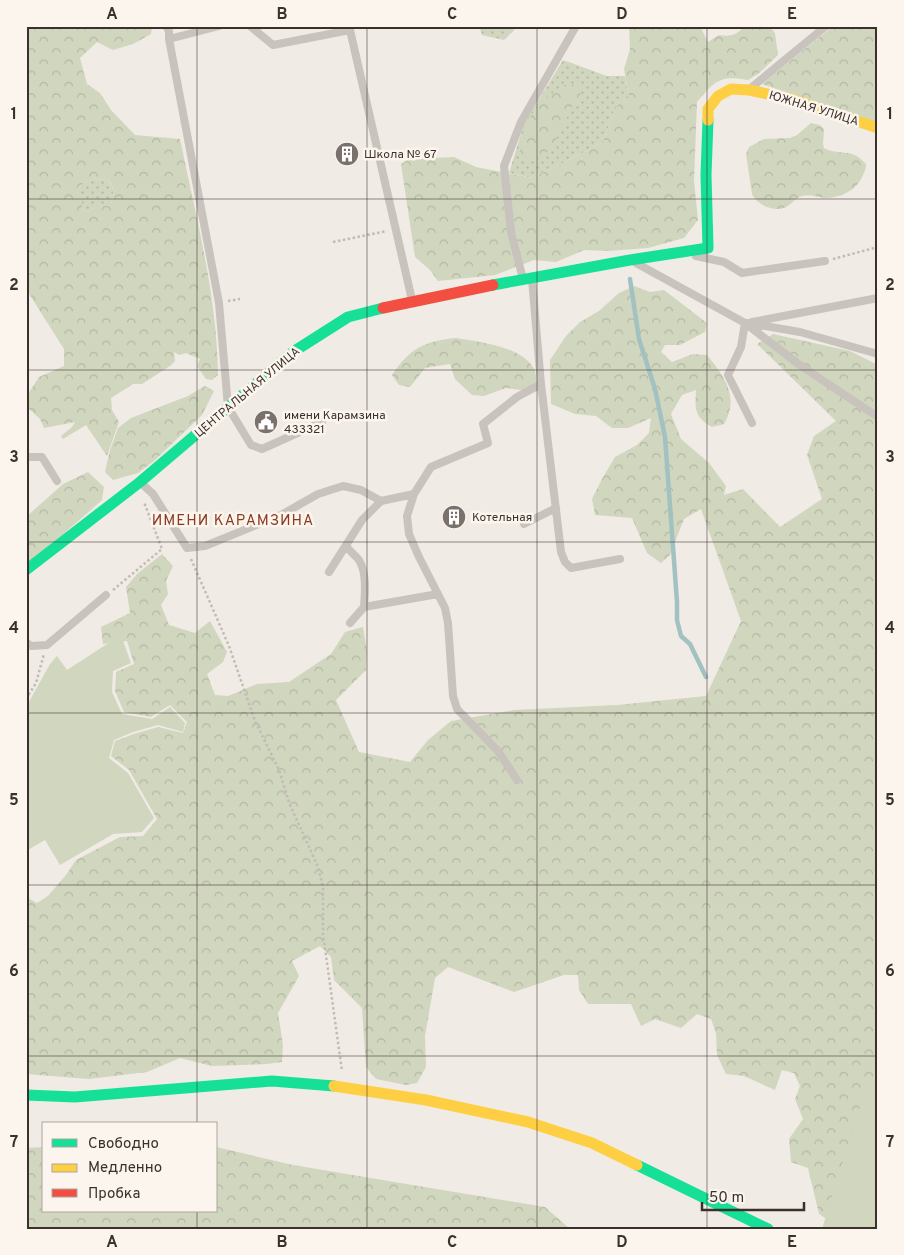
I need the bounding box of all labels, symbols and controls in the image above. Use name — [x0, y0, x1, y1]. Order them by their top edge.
text: A — [106, 5, 118, 25]
text: B — [276, 5, 288, 25]
text: C — [447, 5, 457, 25]
text: D — [616, 5, 628, 25]
text: E — [787, 5, 797, 25]
street label: ЮЖНАЯ УЛИЦА — [767, 88, 861, 130]
text: 1 — [11, 105, 17, 125]
text: 1 — [887, 105, 893, 125]
building icon: Школа № 67 — [334, 141, 360, 167]
place label: Школа № 67 — [364, 147, 437, 163]
text: 2 — [9, 276, 19, 296]
text: 2 — [885, 276, 895, 296]
street label: ЦЕНТРАЛЬНАЯ УЛИЦА — [192, 344, 304, 442]
place label: имени Карамзина 433321 — [284, 408, 385, 438]
public building icon: имени Карамзина 433321 — [253, 409, 279, 435]
text: 3 — [9, 448, 19, 468]
text: 3 — [885, 448, 895, 468]
building icon: Котельная — [441, 504, 467, 530]
place label: Котельная — [472, 510, 532, 526]
district label: ИМЕНИ КАРАМЗИНА — [152, 512, 314, 531]
text: 4 — [9, 619, 19, 639]
text: 4 — [885, 619, 895, 639]
text: 5 — [9, 791, 19, 811]
text: 5 — [885, 791, 895, 811]
text: 6 — [9, 962, 19, 982]
text: 6 — [885, 962, 895, 982]
legend — [42, 1122, 218, 1212]
text: 7 — [10, 1133, 18, 1153]
text: 7 — [886, 1133, 894, 1153]
text: Свободно — [88, 1135, 159, 1154]
text: Медленно — [88, 1159, 162, 1178]
scale bar — [702, 1180, 804, 1212]
text: Пробка — [88, 1185, 140, 1204]
text: 50 m — [709, 1189, 744, 1208]
text: A — [106, 1233, 118, 1253]
text: B — [276, 1233, 288, 1253]
text: C — [447, 1233, 457, 1253]
text: D — [616, 1233, 628, 1253]
text: E — [787, 1233, 797, 1253]

